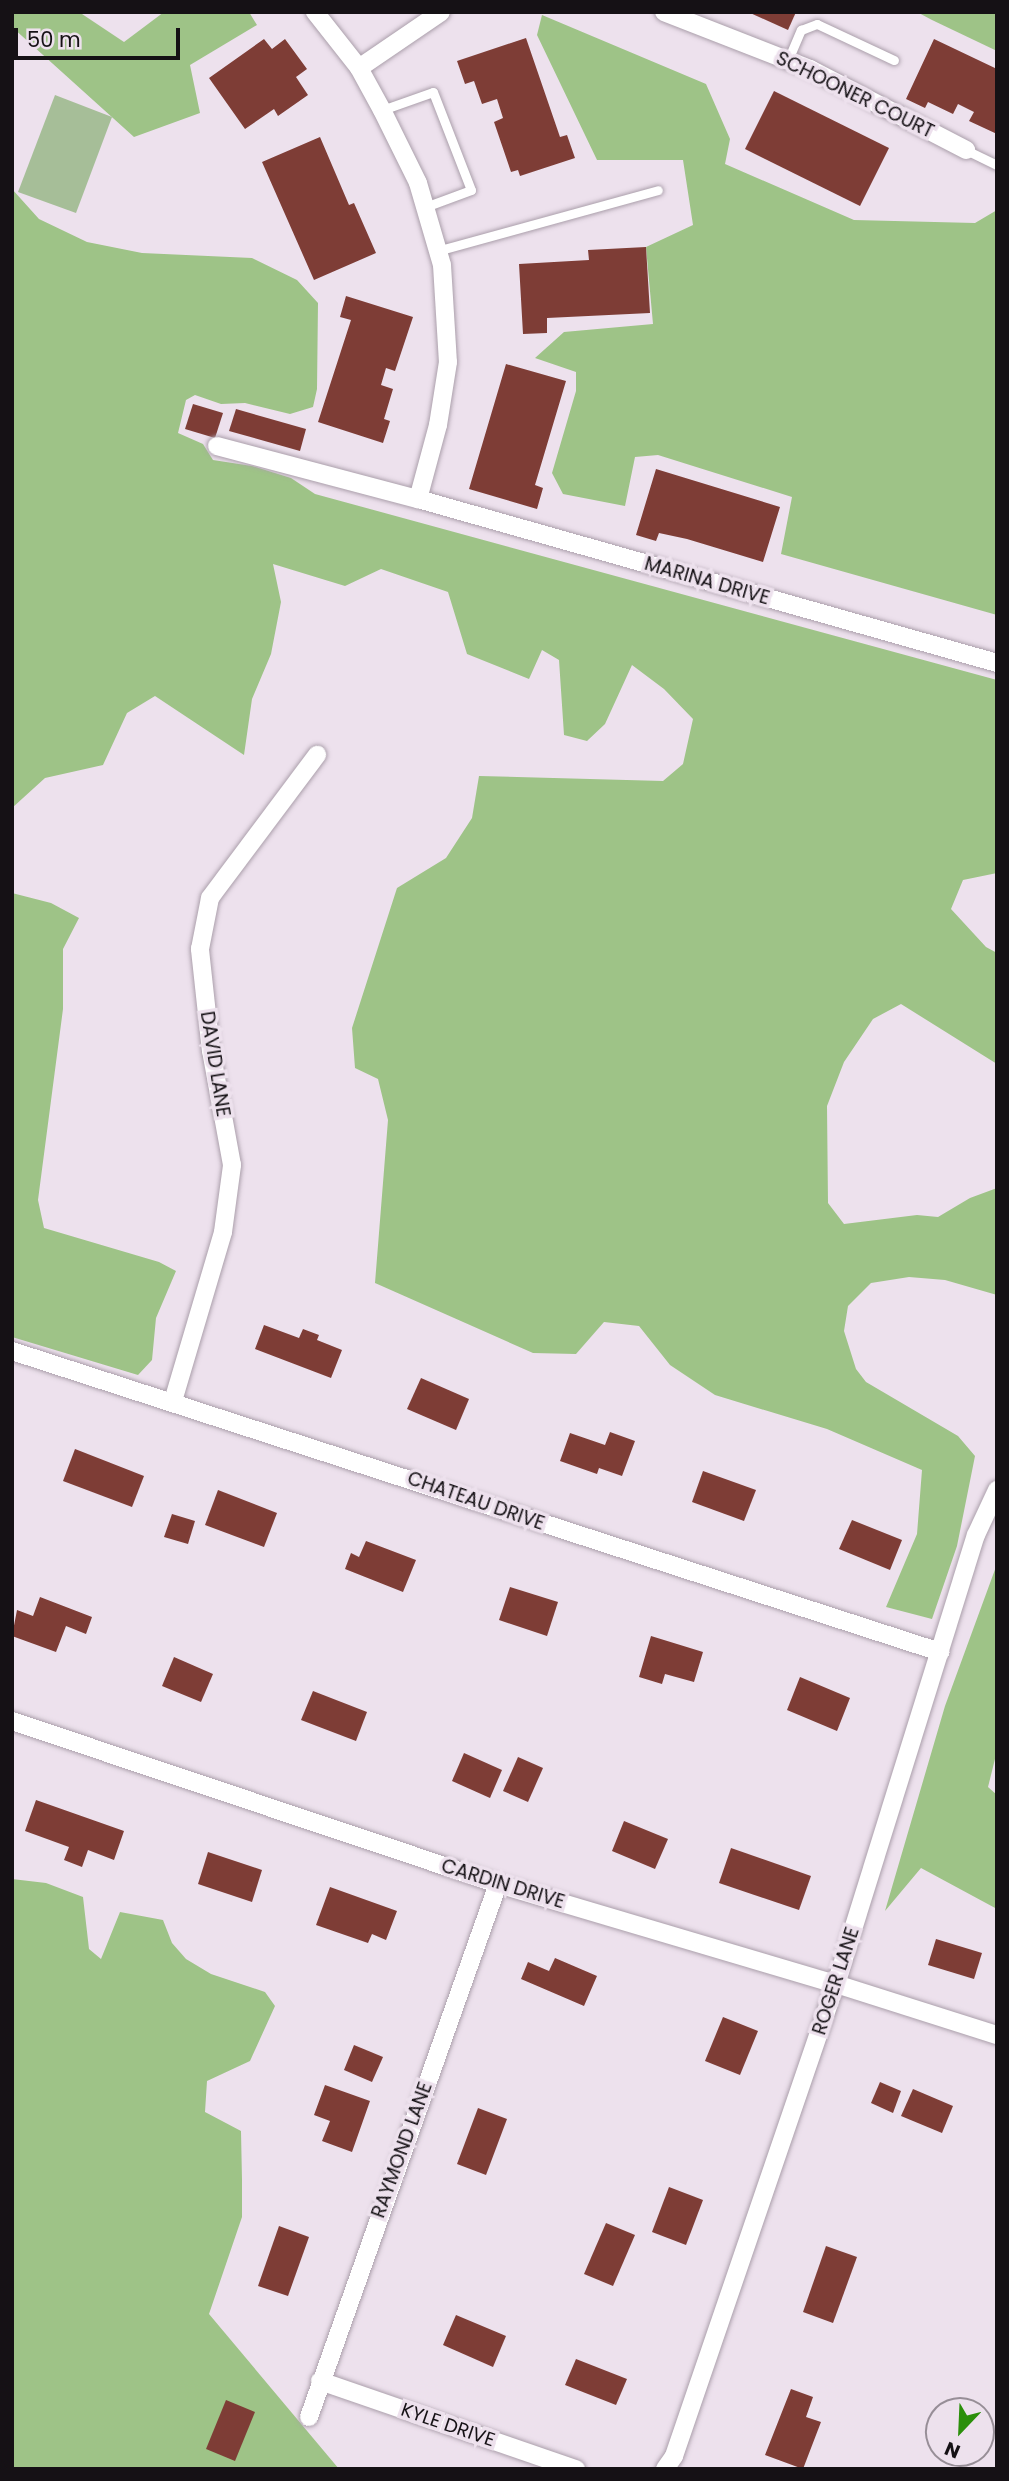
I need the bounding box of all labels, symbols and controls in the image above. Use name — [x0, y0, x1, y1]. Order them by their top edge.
scale bar — [18, 14, 184, 58]
text: 50 m — [27, 25, 81, 54]
street label: SCHOONER COURT — [772, 47, 938, 143]
street label: MARINA DRIVE — [642, 552, 772, 610]
street label: DAVID LANE — [195, 1010, 235, 1118]
street label: CHATEAU DRIVE — [404, 1467, 548, 1535]
street label: CARDIN DRIVE — [439, 1854, 567, 1914]
street label: ROGER LANE — [808, 1924, 864, 2038]
street label: RAYMOND LANE — [367, 2079, 437, 2221]
north arrow — [925, 2397, 995, 2467]
street label: KYLE DRIVE — [398, 2398, 498, 2452]
text: N — [941, 2435, 964, 2465]

